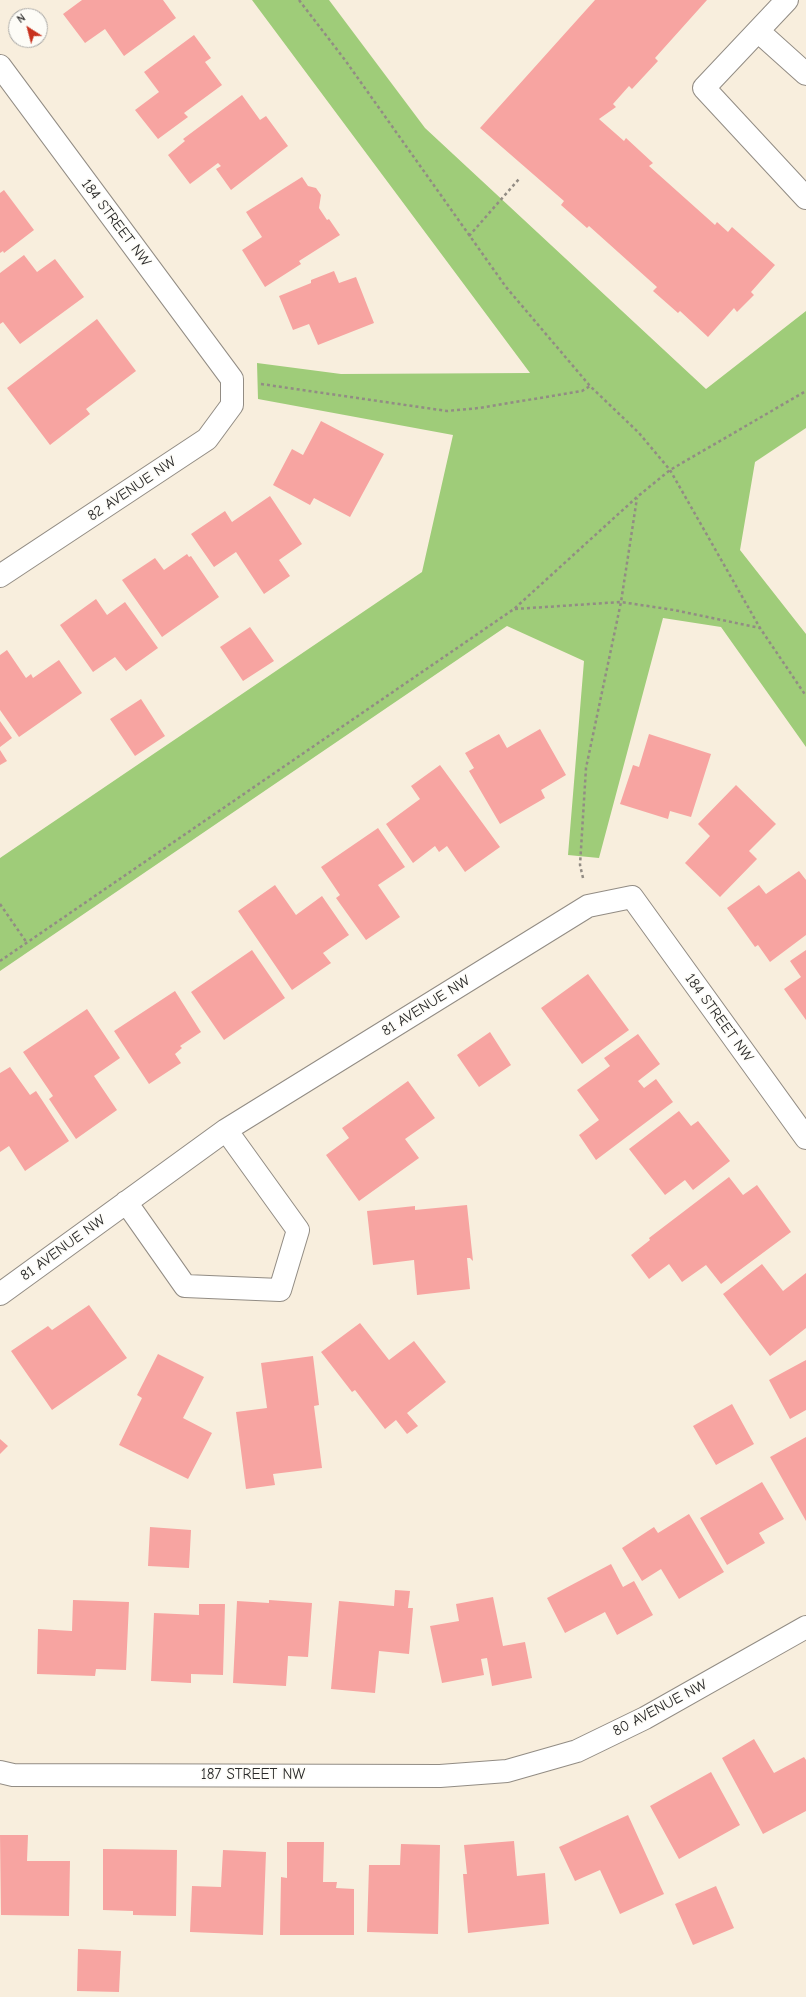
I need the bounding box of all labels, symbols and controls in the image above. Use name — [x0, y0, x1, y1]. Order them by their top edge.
north arrow — [8, 8, 48, 48]
text: N — [15, 11, 28, 26]
street label: 184 STREET NW — [77, 176, 155, 270]
street label: 82 AVENUE NW — [84, 453, 180, 525]
street label: 184 STREET NW — [681, 970, 757, 1066]
street label: 81 AVENUE NW — [378, 972, 474, 1040]
street label: 81 AVENUE NW — [17, 1211, 109, 1285]
street label: 80 AVENUE NW — [610, 1676, 710, 1740]
street label: 187 STREET NW — [201, 1766, 305, 1784]

